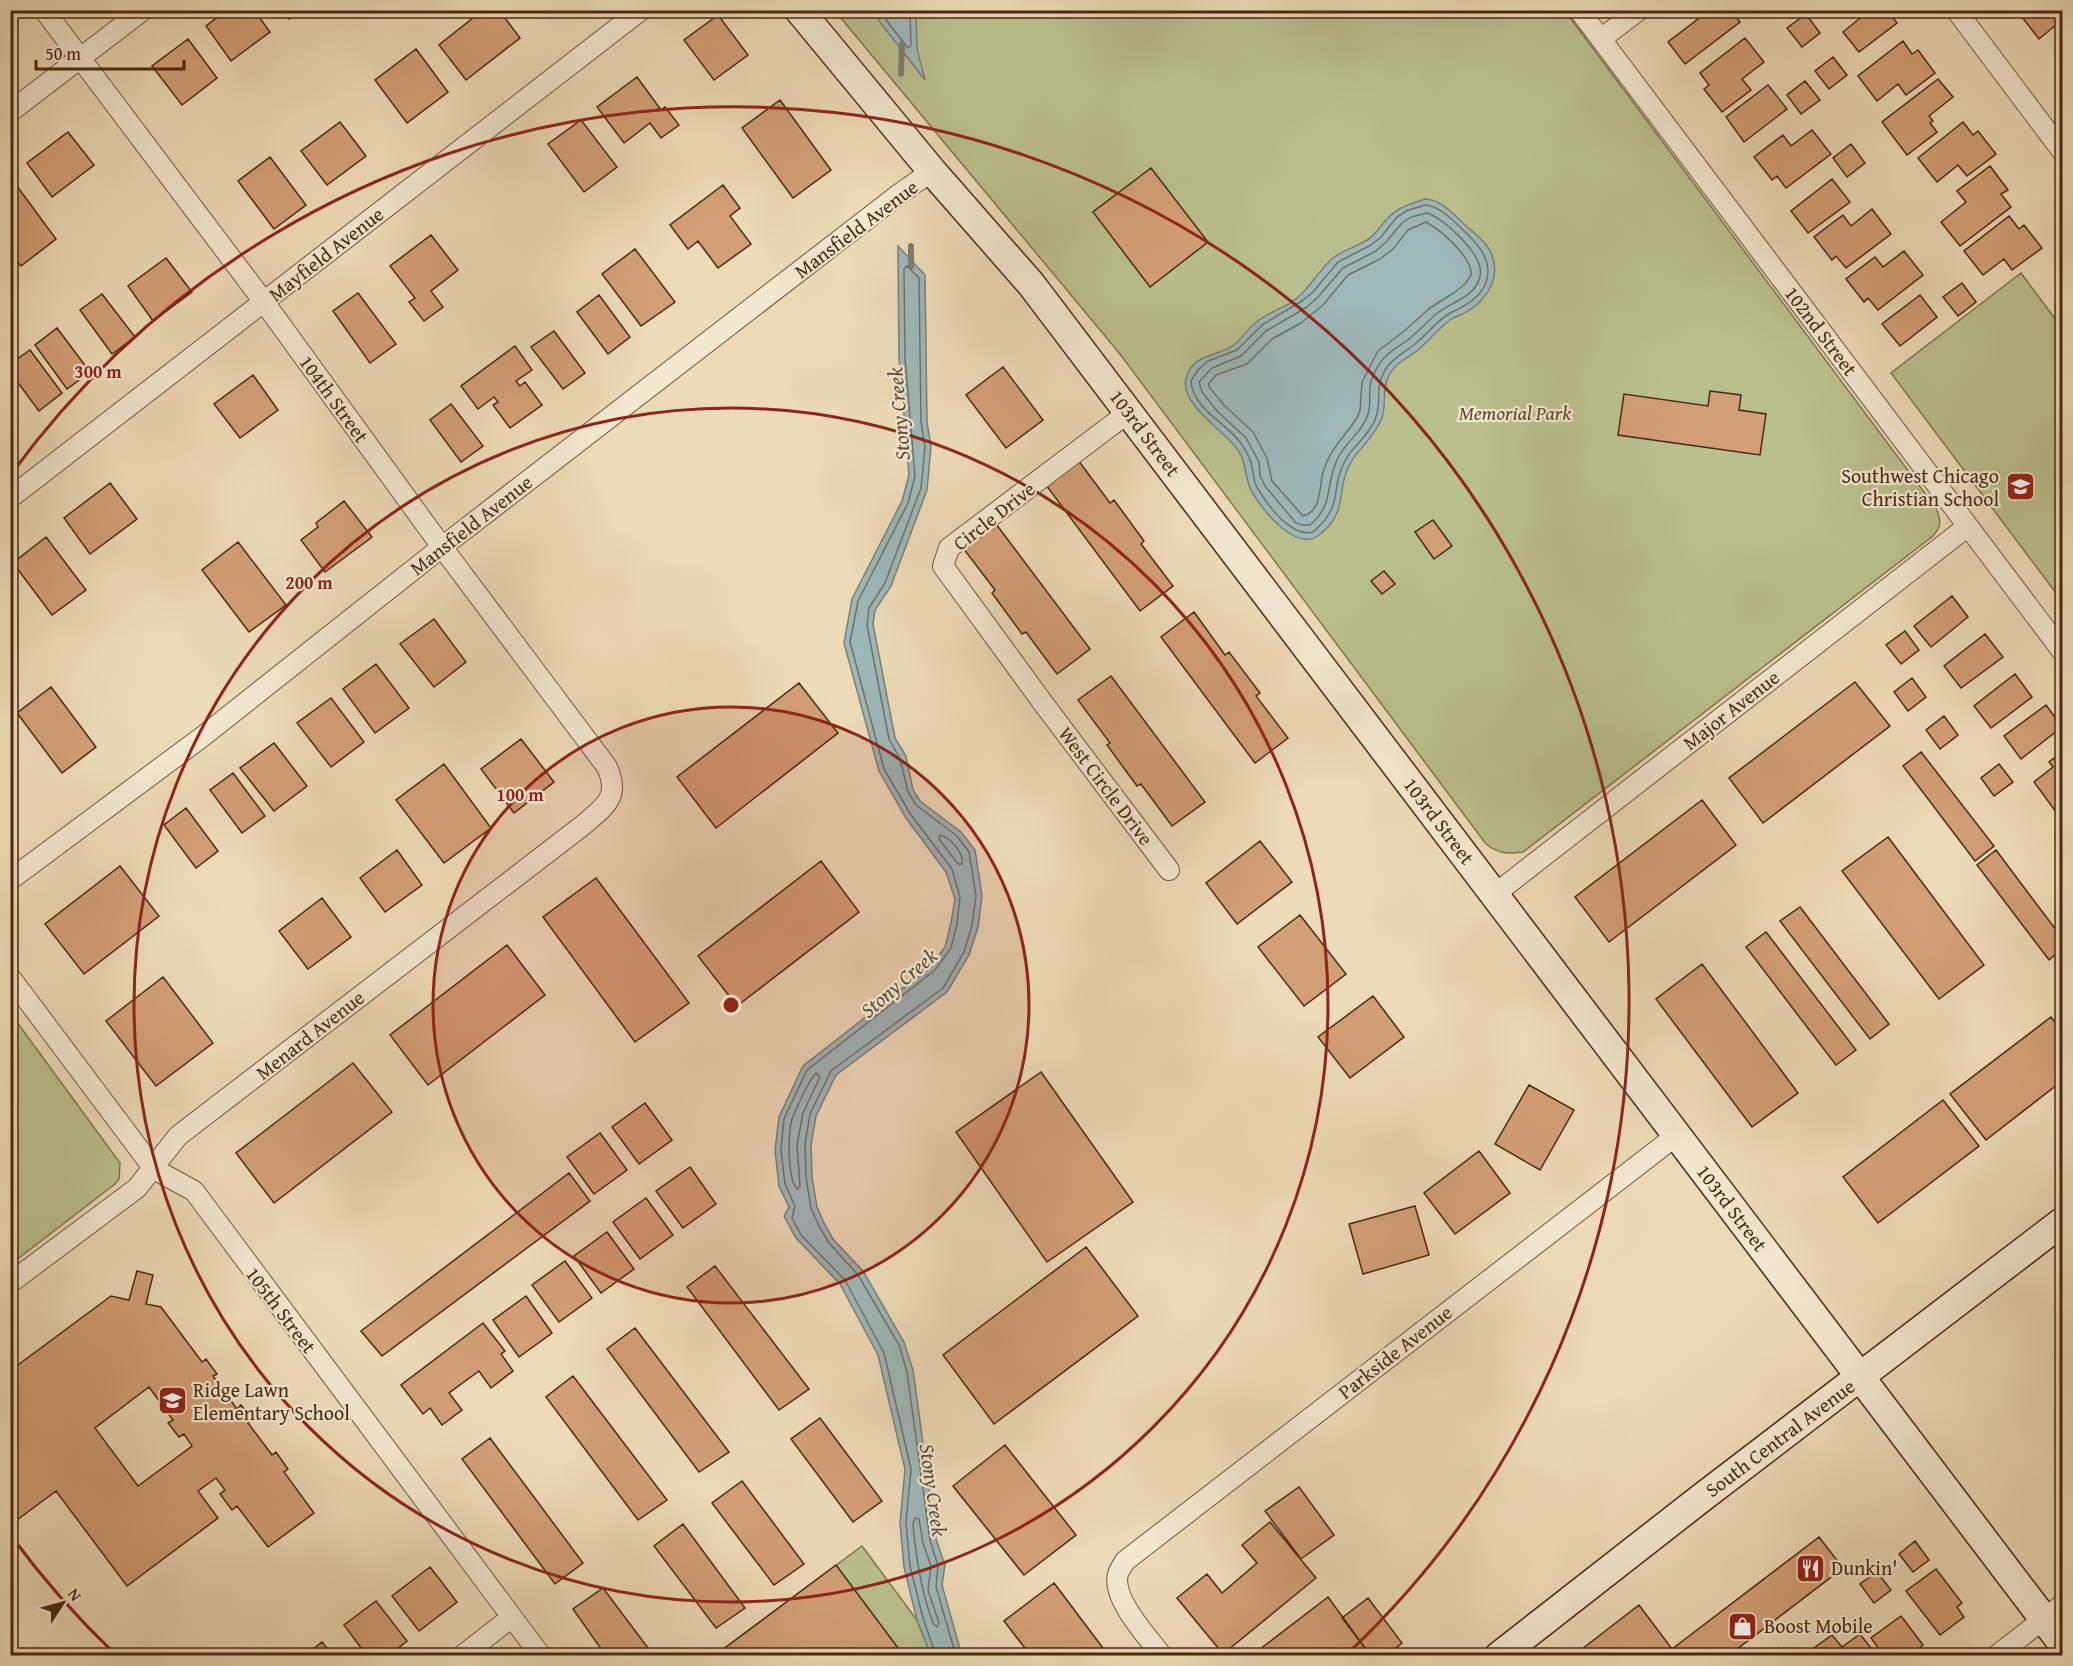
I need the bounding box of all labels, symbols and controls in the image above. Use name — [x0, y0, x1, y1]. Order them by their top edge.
scale bar — [36, 33, 184, 71]
text: 50 m — [45, 40, 81, 67]
street label: Mansfield Avenue — [788, 172, 924, 285]
street label: Mayfield Avenue — [262, 199, 390, 308]
street label: 102nd Street — [1778, 280, 1865, 382]
street label: 104th Street — [293, 349, 376, 449]
text: 300 m — [74, 358, 122, 385]
water label: Stony Creek — [879, 366, 918, 462]
street label: 103rd Street — [1103, 383, 1188, 482]
park label: Memorial Park — [1459, 398, 1572, 427]
place label: Southwest Chicago Christian School — [1841, 461, 1999, 513]
street label: Mansfield Avenue — [403, 467, 538, 582]
school or university icon: Southwest Chicago Christian School — [2004, 471, 2036, 503]
street label: Circle Drive — [946, 474, 1041, 557]
text: 200 m — [285, 569, 333, 596]
street label: Major Avenue — [1676, 663, 1785, 757]
street label: West Circle Drive — [1052, 720, 1161, 851]
street label: 103rd Street — [1397, 771, 1482, 870]
text: 100 m — [496, 781, 544, 808]
water label: Stony Creek — [853, 940, 944, 1025]
street label: Menard Avenue — [249, 983, 370, 1086]
centre of rings — [721, 995, 741, 1015]
street label: 103rd Street — [1690, 1158, 1775, 1257]
street label: 105th Street — [239, 1260, 324, 1359]
street label: Parkside Avenue — [1331, 1298, 1458, 1406]
street label: South Central Avenue — [1699, 1372, 1861, 1504]
place label: Ridge Lawn Elementary School — [193, 1375, 350, 1427]
school or university icon: Ridge Lawn Elementary School — [156, 1385, 188, 1417]
water label: Stony Creek — [912, 1441, 955, 1539]
restaurant icon: Dunkin' — [1794, 1552, 1826, 1584]
place label: Dunkin' — [1831, 1553, 1897, 1582]
north arrow — [33, 1573, 93, 1633]
text: N — [62, 1583, 88, 1606]
shop icon: Boost Mobile — [1727, 1610, 1759, 1642]
place label: Boost Mobile — [1764, 1611, 1873, 1640]

